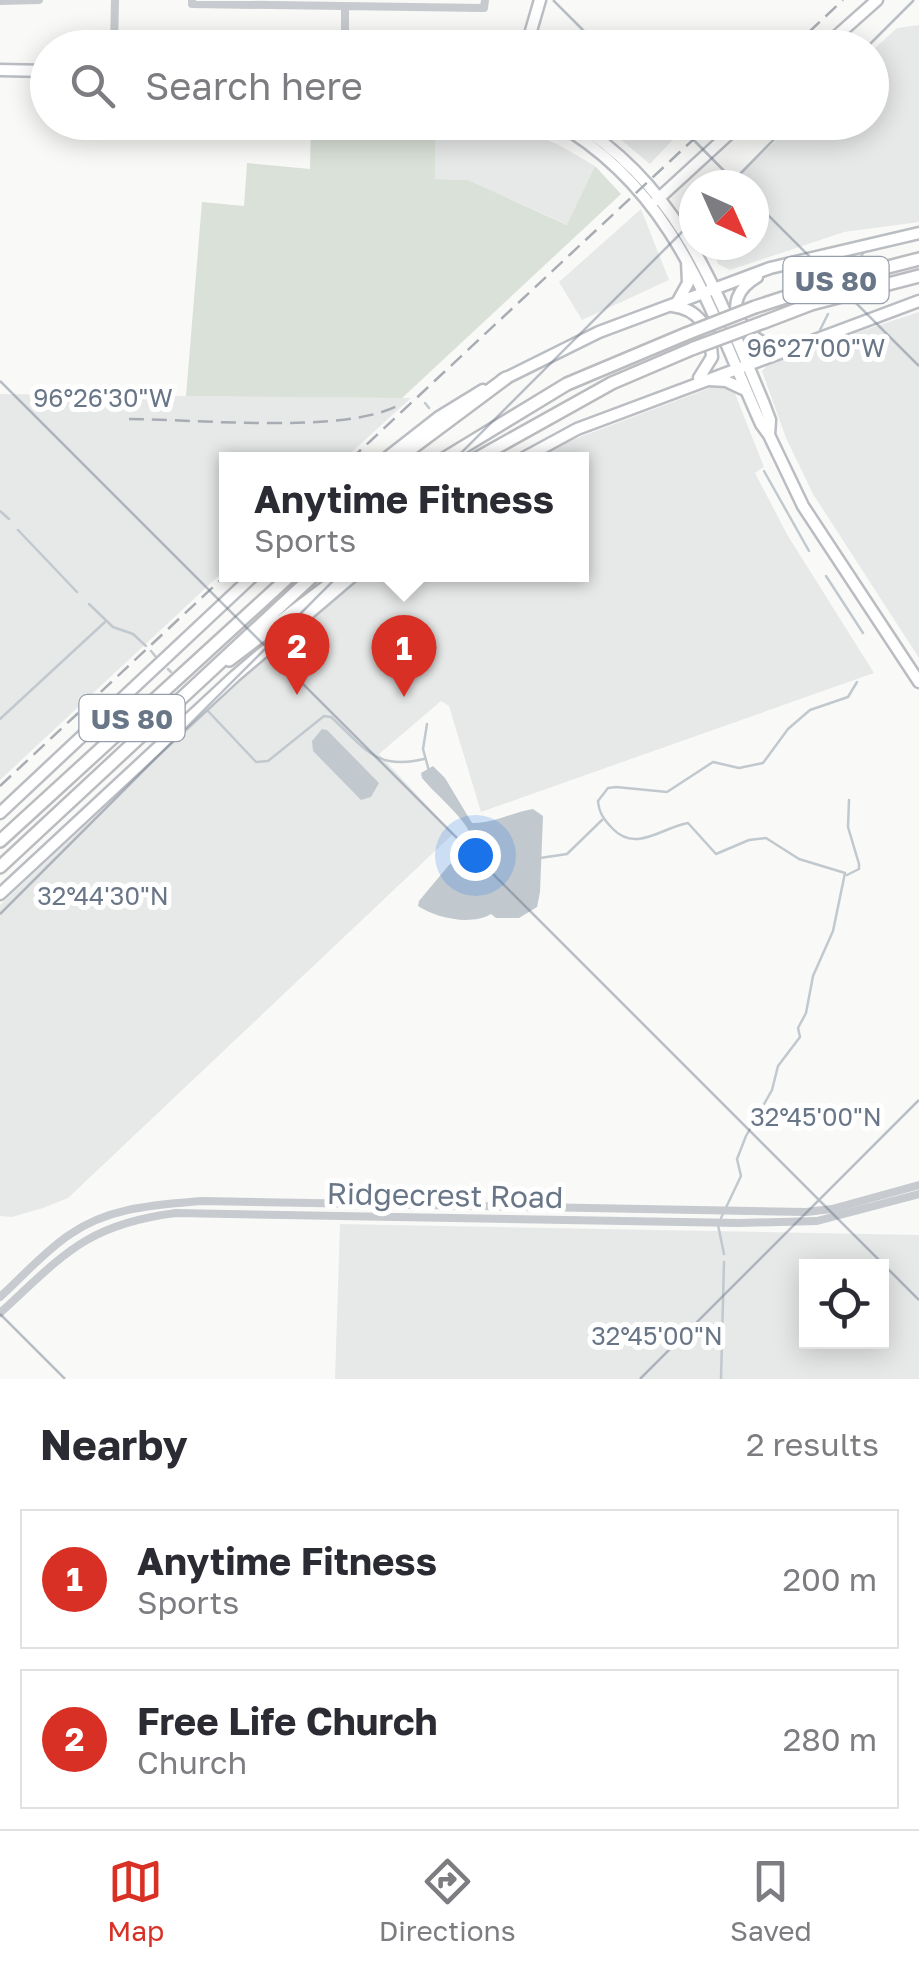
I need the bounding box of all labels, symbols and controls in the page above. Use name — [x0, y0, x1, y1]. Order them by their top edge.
search box — [30, 30, 889, 140]
icon: search — [65, 58, 120, 113]
text: Search here — [145, 63, 363, 108]
north arrow — [679, 170, 769, 260]
road number: US 80 — [784, 257, 888, 303]
text: 96°27'00"W — [747, 332, 885, 363]
text: 96°26'30"W — [33, 382, 173, 413]
popup — [219, 452, 589, 582]
text: Anytime Fitness — [254, 476, 554, 521]
text: Sports — [254, 521, 356, 559]
pin: 2 — [264, 612, 330, 695]
pin: 1 — [372, 614, 436, 697]
road number: US 80 — [80, 695, 184, 741]
your location — [450, 830, 501, 881]
text: 32°44'30"N — [37, 880, 169, 911]
text: 32°45'00"N — [750, 1101, 882, 1132]
street label: Ridgecrest Road — [326, 1175, 564, 1215]
map controls — [799, 1259, 889, 1349]
button: locate — [799, 1259, 889, 1349]
text: 32°45'00"N — [591, 1320, 723, 1351]
text: Nearby — [40, 1419, 188, 1469]
text: 2 results — [746, 1425, 879, 1463]
text: Anytime Fitness — [137, 1538, 437, 1583]
text: 1 — [66, 1560, 83, 1598]
text: 200 m — [782, 1560, 877, 1598]
text: Sports — [137, 1583, 239, 1621]
text: Free Life Church — [137, 1698, 438, 1743]
text: 2 — [65, 1720, 84, 1758]
text: 280 m — [783, 1720, 877, 1758]
text: Church — [137, 1743, 247, 1781]
tab: Map — [107, 1854, 164, 1947]
tab: Directions — [379, 1854, 516, 1947]
tab: Saved — [730, 1854, 812, 1947]

